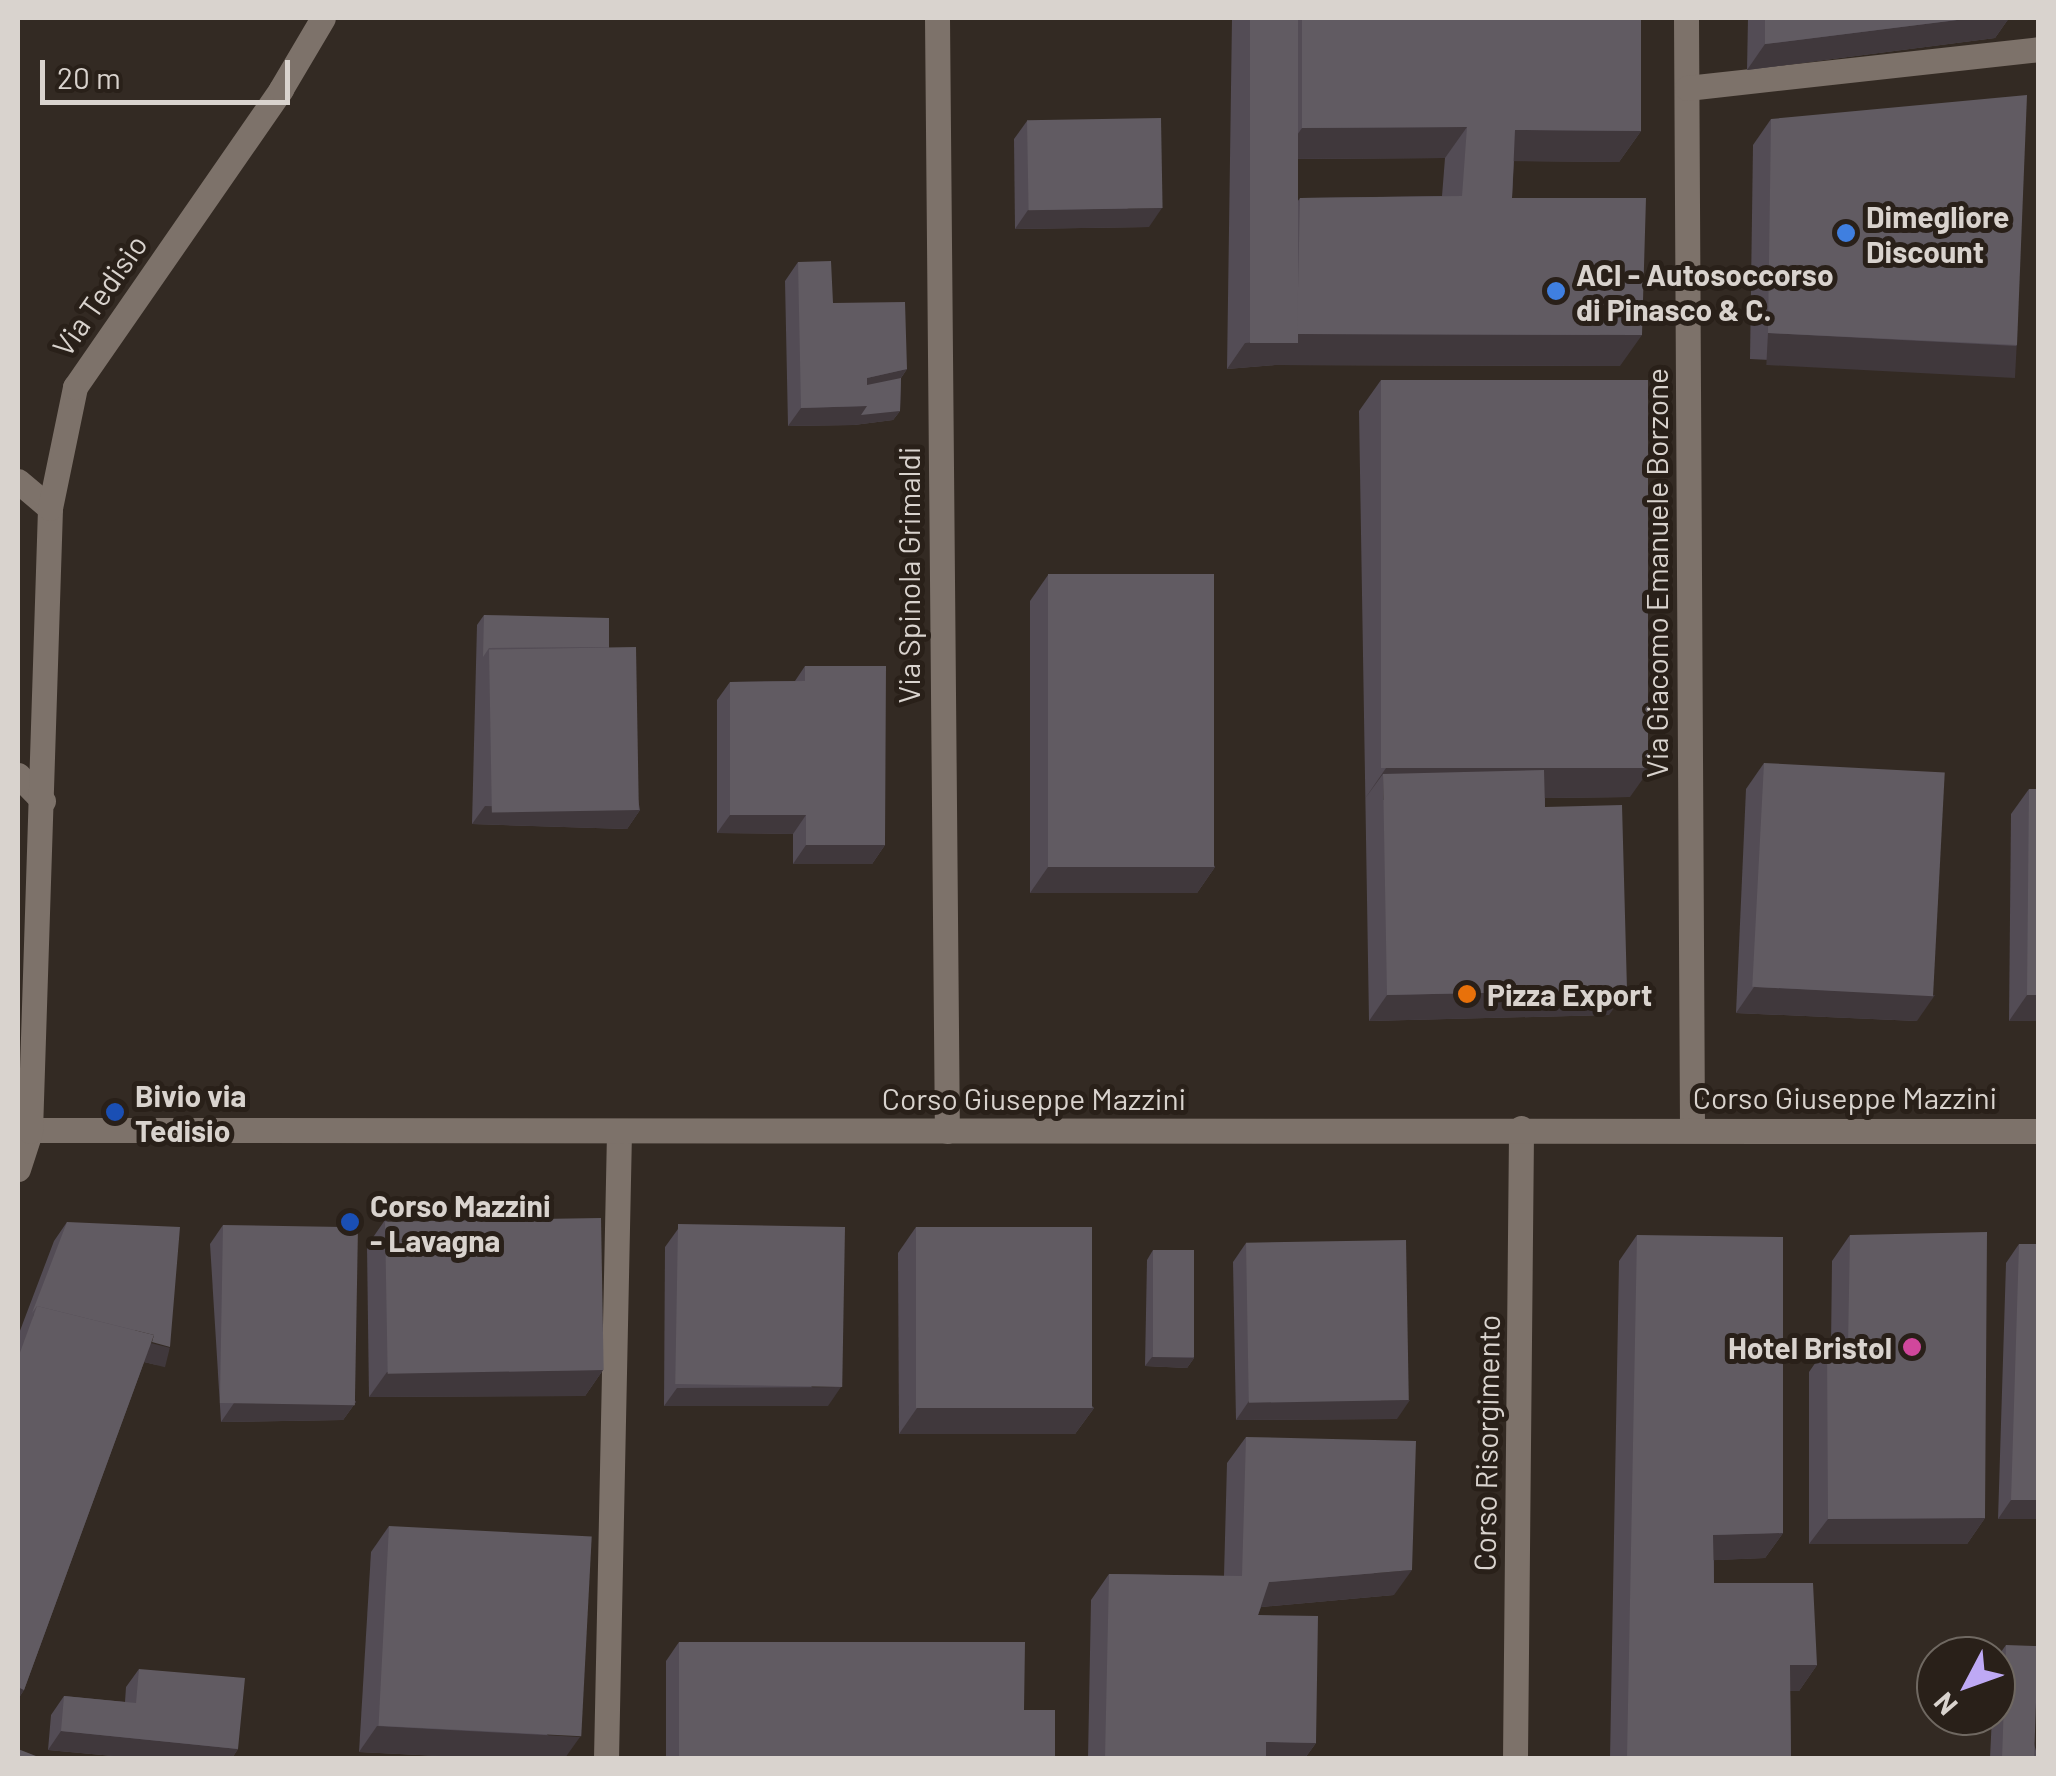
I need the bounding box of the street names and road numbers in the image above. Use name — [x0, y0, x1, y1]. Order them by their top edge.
street label: Via Tedisio — [44, 227, 154, 363]
street label: Via Giacomo Emanuele Borzone — [1638, 368, 1674, 778]
street label: Via Spinola Grimaldi — [890, 447, 926, 703]
street label: Corso Giuseppe Mazzini — [1693, 1079, 1997, 1115]
street label: Corso Giuseppe Mazzini — [882, 1080, 1186, 1116]
street label: Corso Risorgimento — [1466, 1314, 1506, 1572]

